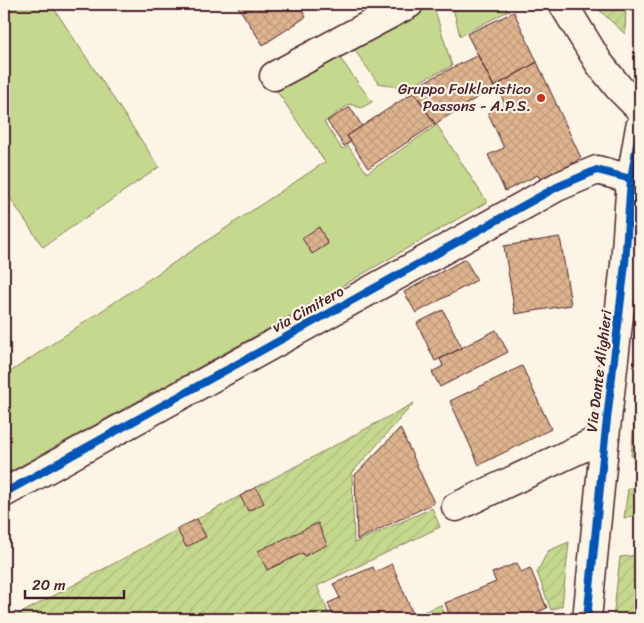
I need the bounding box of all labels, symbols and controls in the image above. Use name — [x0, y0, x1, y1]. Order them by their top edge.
place label: Gruppo Folkloristico Passons - A.P.S. — [398, 76, 531, 119]
marker: Gruppo Folkloristico Passons - A.P.S. — [535, 92, 547, 104]
street label: via Cimitero — [267, 278, 349, 340]
street label: Via Dante Alighieri — [579, 307, 620, 434]
scale bar — [25, 568, 124, 600]
text: 20 m — [32, 572, 66, 598]

